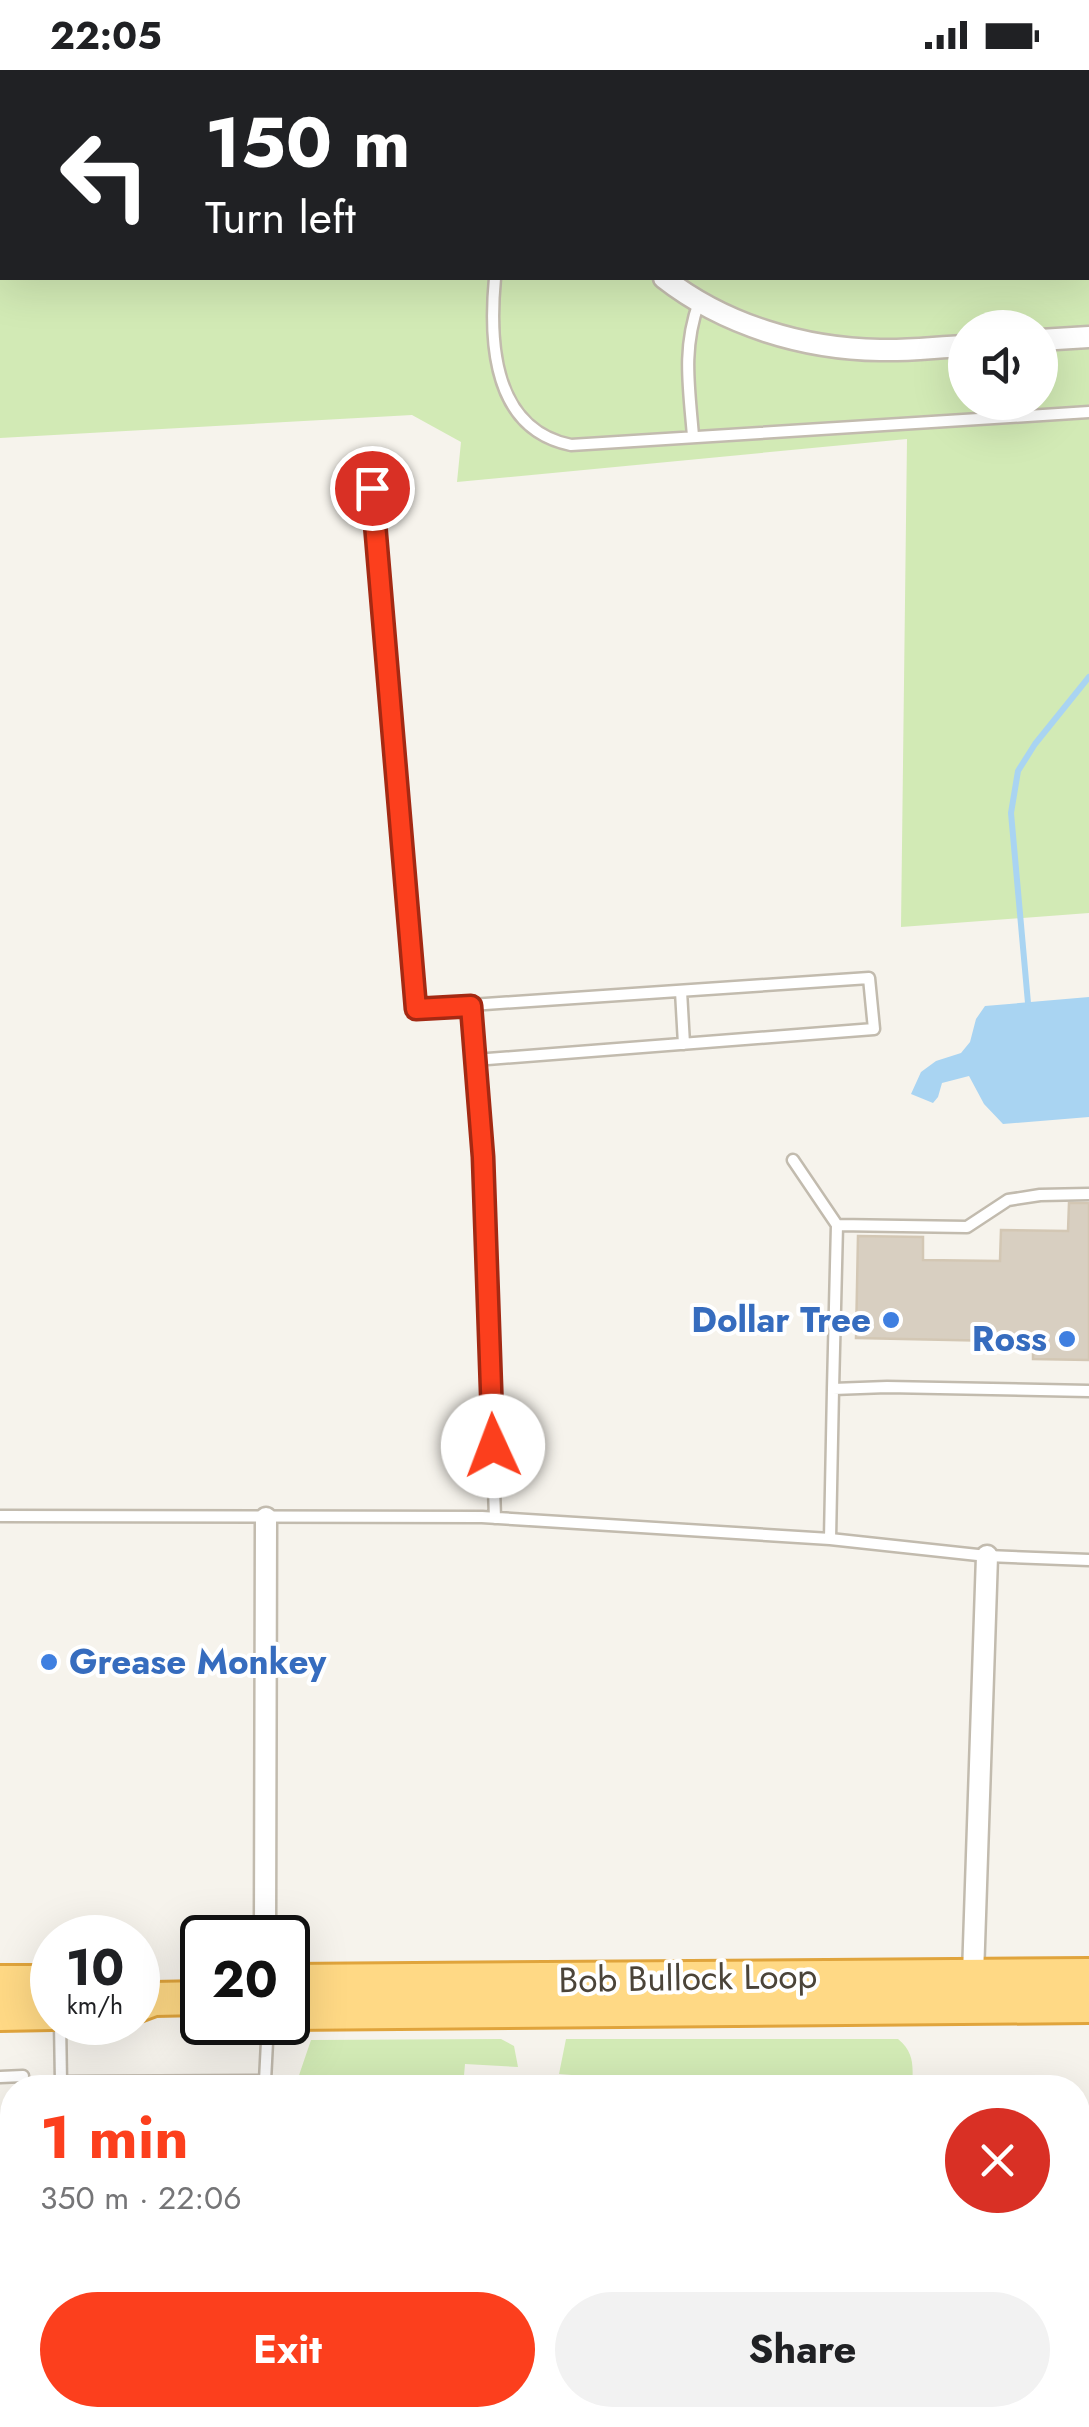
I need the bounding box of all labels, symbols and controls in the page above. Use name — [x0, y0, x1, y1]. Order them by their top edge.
text: 22:05 — [50, 8, 162, 63]
text: 150 m — [205, 92, 411, 193]
icon: left — [40, 110, 170, 240]
text: Turn left — [205, 185, 356, 250]
map controls — [948, 310, 1058, 420]
button: sound — [948, 310, 1058, 420]
pin — [330, 446, 415, 531]
icon: arrive — [345, 461, 400, 516]
place label: Dollar Tree — [691, 1295, 871, 1345]
marker: Dollar Tree — [880, 1309, 902, 1331]
place label: Ross — [972, 1314, 1047, 1364]
marker: Ross — [1056, 1328, 1078, 1350]
position arrow — [441, 1394, 545, 1498]
place label: Grease Monkey — [69, 1637, 327, 1687]
marker: Grease Monkey — [38, 1651, 60, 1673]
speed limit sign: 20 — [180, 1915, 310, 2045]
text: 10 — [66, 1931, 124, 2004]
street label: Bob Bullock Loop — [558, 1951, 818, 2005]
text: km/h — [67, 1987, 123, 2023]
text: 1 min — [40, 2094, 189, 2181]
button: close — [945, 2108, 1050, 2213]
text: 350 m · 22:06 — [40, 2175, 242, 2221]
button: Exit — [40, 2292, 535, 2407]
button: Share — [555, 2292, 1050, 2407]

